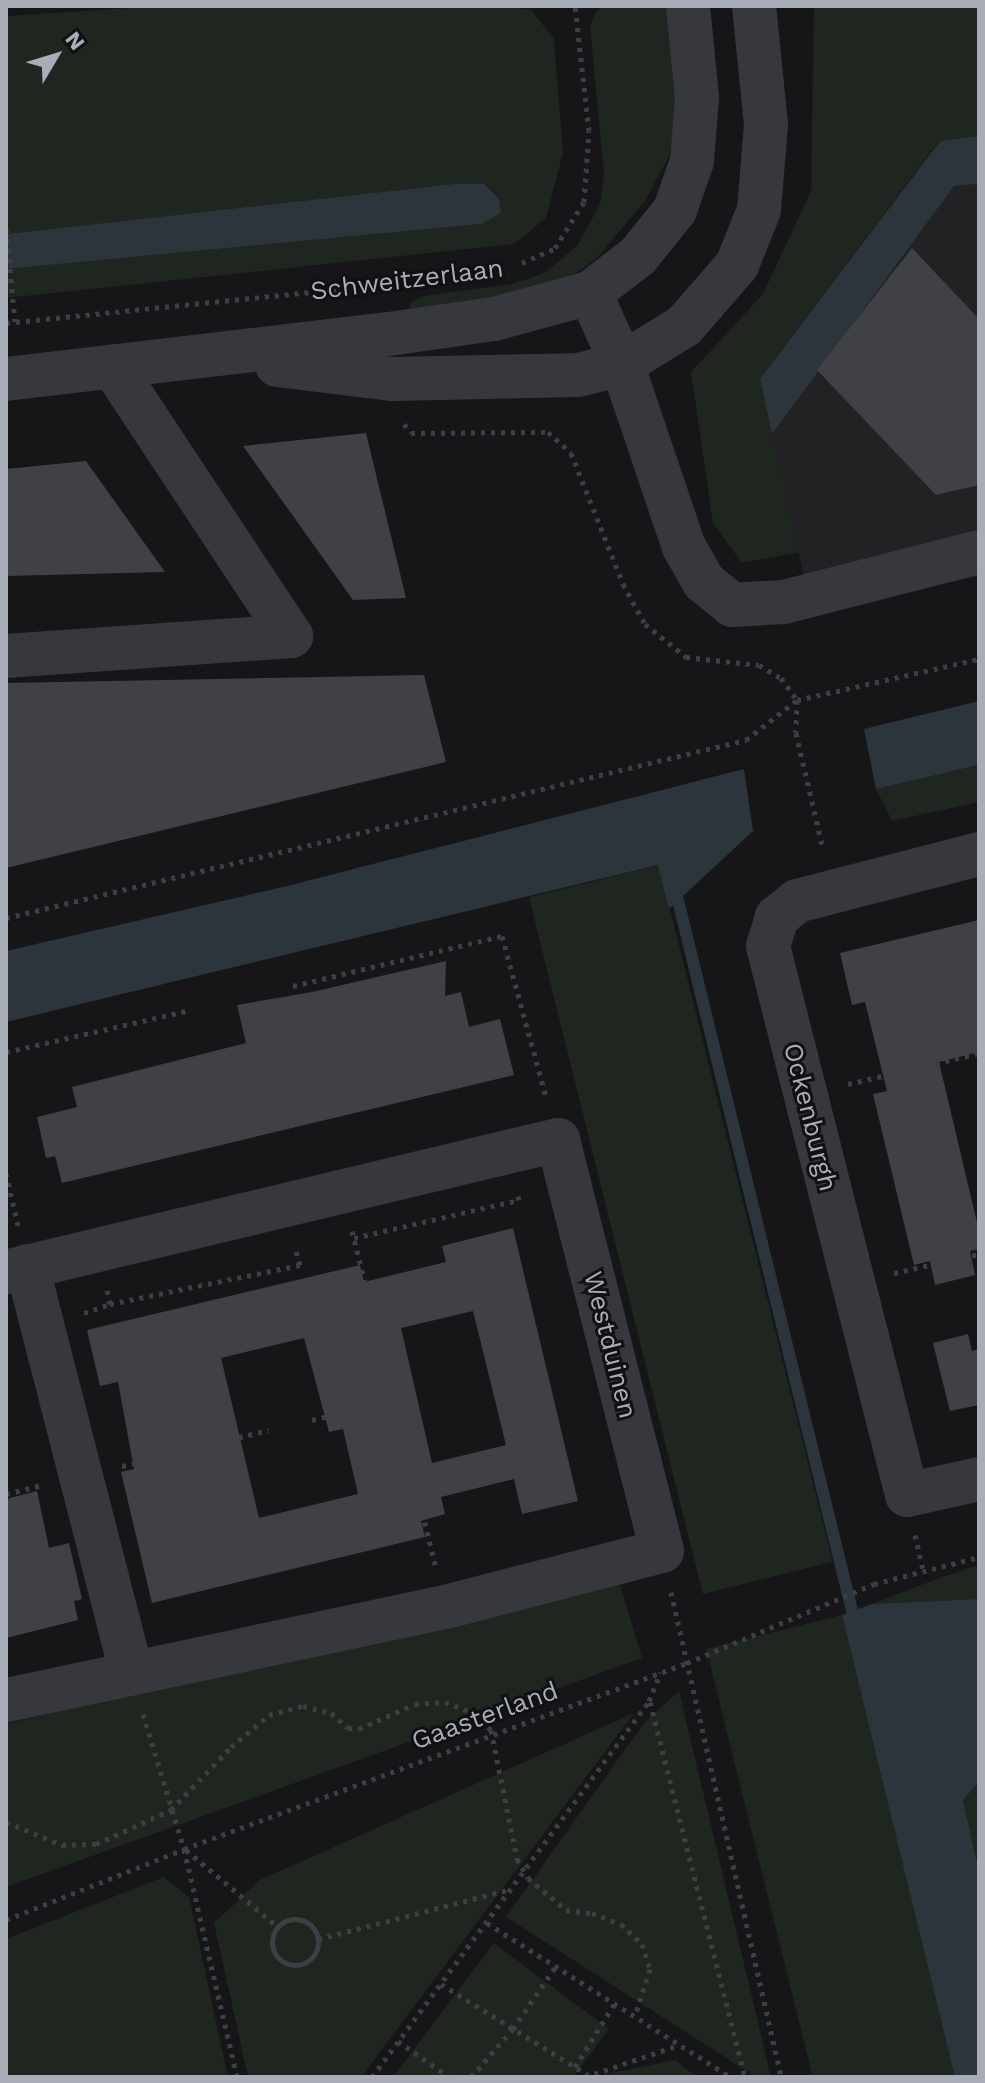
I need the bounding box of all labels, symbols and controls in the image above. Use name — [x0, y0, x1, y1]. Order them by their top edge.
north arrow — [16, 16, 96, 96]
text: N — [60, 27, 90, 55]
street label: Schweitzerlaan — [309, 253, 505, 307]
street label: Ockenburgh — [777, 1040, 843, 1194]
street label: Westduinen — [577, 1268, 643, 1422]
street label: Gaasterland — [408, 1675, 562, 1757]

